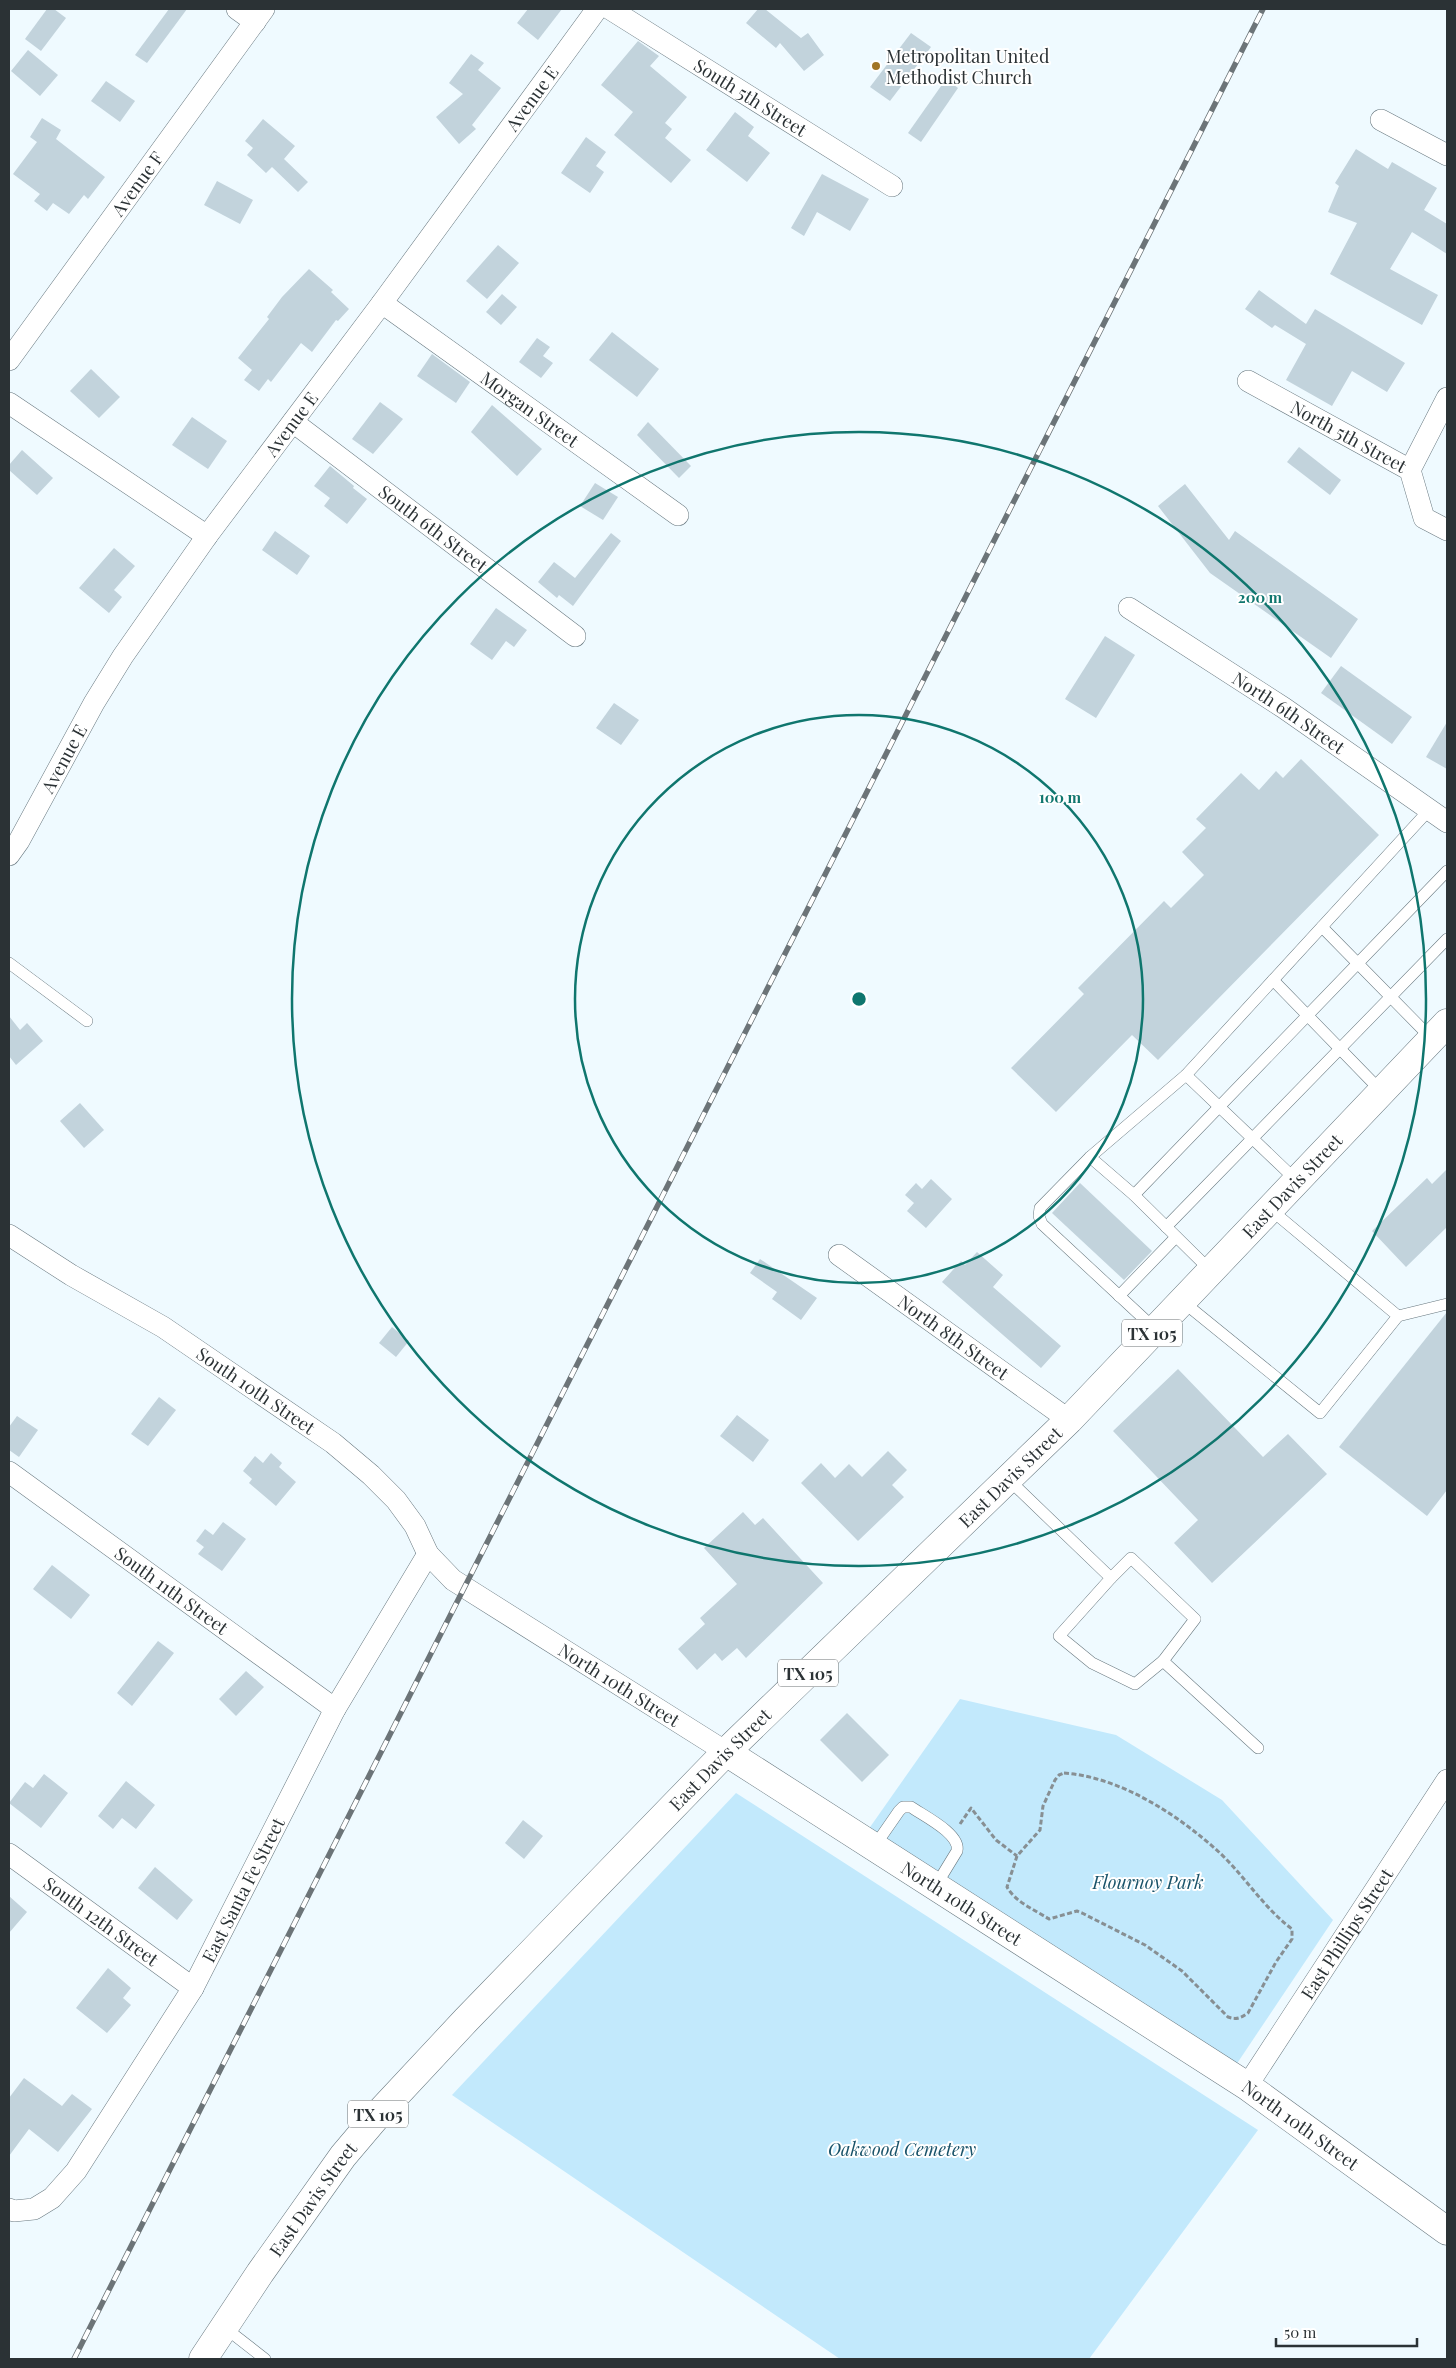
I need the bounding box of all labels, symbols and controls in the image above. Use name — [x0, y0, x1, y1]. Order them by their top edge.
place label: Metropolitan United Methodist Church — [886, 44, 1050, 89]
street label: South 5th Street — [690, 53, 812, 142]
marker: Metropolitan United Methodist Church — [870, 60, 882, 72]
street label: Avenue E — [499, 61, 564, 136]
street label: Avenue F — [105, 147, 169, 221]
street label: Morgan Street — [476, 366, 584, 453]
street label: Avenue E — [258, 387, 323, 462]
street label: North 5th Street — [1286, 395, 1412, 478]
street label: South 6th Street — [374, 479, 493, 578]
text: 200 m — [1238, 587, 1283, 607]
street label: North 6th Street — [1228, 666, 1350, 759]
street label: Avenue E — [35, 720, 92, 798]
text: 100 m — [1039, 787, 1082, 807]
centre of rings — [850, 990, 868, 1008]
street label: East Davis Street — [1237, 1128, 1348, 1243]
street label: North 8th Street — [893, 1289, 1014, 1385]
road number: TX 105 — [1122, 1320, 1182, 1346]
street label: South 10th Street — [192, 1341, 321, 1440]
street label: East Davis Street — [953, 1421, 1068, 1533]
street label: South 11th Street — [110, 1541, 234, 1640]
street label: North 10th Street — [554, 1638, 685, 1732]
road number: TX 105 — [778, 1660, 838, 1686]
street label: East Davis Street — [664, 1702, 777, 1816]
street label: East Santa Fe Street — [196, 1813, 290, 1966]
street label: North 10th Street — [897, 1855, 1027, 1951]
street label: East Phillips Street — [1295, 1863, 1398, 2004]
park label: Flournoy Park — [1091, 1870, 1204, 1894]
street label: South 12th Street — [39, 1871, 164, 1971]
street label: North 10th Street — [1237, 2074, 1364, 2176]
road number: TX 105 — [348, 2100, 408, 2128]
street label: East Davis Street — [264, 2136, 362, 2261]
park label: Oakwood Cemetery — [828, 2137, 976, 2161]
scale bar — [1276, 2316, 1417, 2348]
text: 50 m — [1284, 2322, 1317, 2342]

